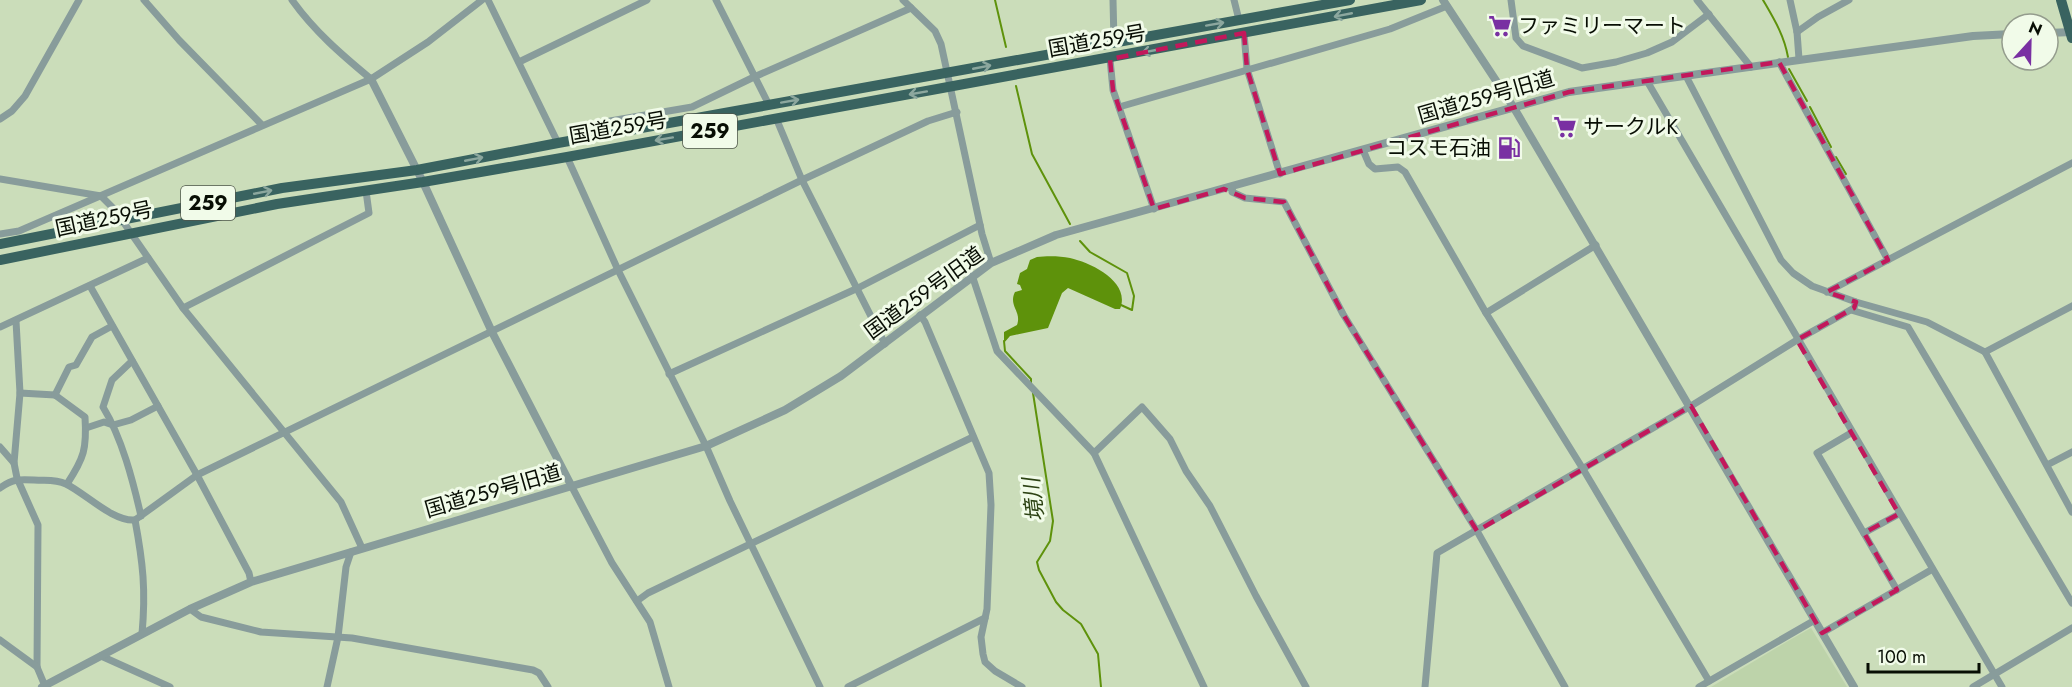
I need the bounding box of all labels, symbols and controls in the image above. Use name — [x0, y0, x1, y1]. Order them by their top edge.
one-way arrow — [1333, 10, 1353, 21]
place label: ファミリーマート — [1518, 11, 1686, 41]
north arrow — [2000, 12, 2060, 72]
supermarket icon: ファミリーマート — [1487, 13, 1513, 39]
text: N — [2025, 16, 2046, 42]
street label: 国道259号 — [1046, 18, 1148, 64]
one-way arrow — [1205, 18, 1225, 29]
one-way arrow — [1142, 46, 1161, 57]
one-way arrow — [972, 61, 991, 72]
street label: 国道259号旧道 — [1414, 63, 1558, 131]
one-way arrow — [909, 88, 928, 99]
one-way arrow — [780, 96, 800, 107]
street label: 国道259号 — [567, 105, 669, 151]
place label: サークルK — [1583, 112, 1678, 142]
road number: 259 — [683, 114, 737, 148]
supermarket icon: サークルK — [1552, 114, 1578, 140]
place label: コスモ石油 — [1386, 133, 1491, 163]
one-way arrow — [655, 134, 674, 145]
fuel station icon: コスモ石油 — [1496, 135, 1522, 161]
one-way arrow — [464, 153, 484, 164]
road number: 259 — [181, 186, 235, 220]
one-way arrow — [253, 186, 273, 197]
street label: 国道259号 — [53, 194, 155, 244]
street label: 国道259号旧道 — [858, 239, 990, 347]
street label: 国道259号旧道 — [421, 457, 565, 525]
water label: 境川 — [1014, 474, 1052, 524]
scale bar — [1868, 636, 1979, 674]
text: 100 m — [1877, 644, 1926, 670]

